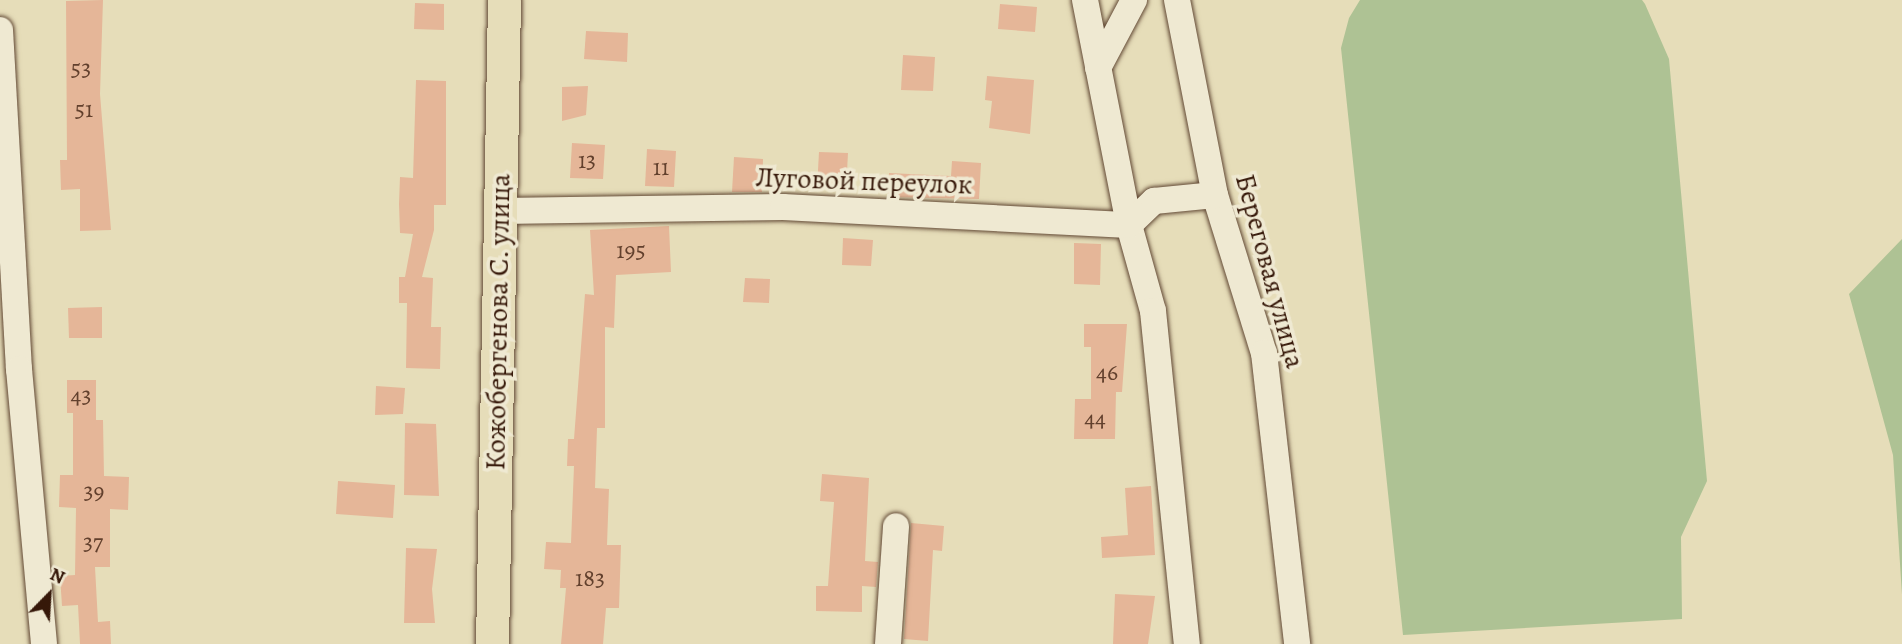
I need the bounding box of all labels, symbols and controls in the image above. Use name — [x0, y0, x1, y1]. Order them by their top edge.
house number: 53 — [71, 55, 91, 83]
house number: 51 — [75, 96, 93, 124]
house number: 13 — [578, 147, 596, 175]
house number: 11 — [653, 154, 669, 182]
street label: Луговой переулок — [755, 160, 973, 202]
street label: Береговая улица — [1228, 170, 1312, 372]
street label: Кожобергенова С. улица — [479, 173, 517, 471]
house number: 195 — [616, 237, 646, 265]
house number: 46 — [1096, 359, 1118, 387]
house number: 43 — [71, 382, 91, 410]
house number: 44 — [1084, 405, 1106, 433]
house number: 39 — [84, 478, 104, 506]
house number: 37 — [83, 529, 103, 557]
north arrow — [14, 560, 84, 630]
text: N — [46, 561, 69, 591]
house number: 183 — [575, 565, 605, 593]

